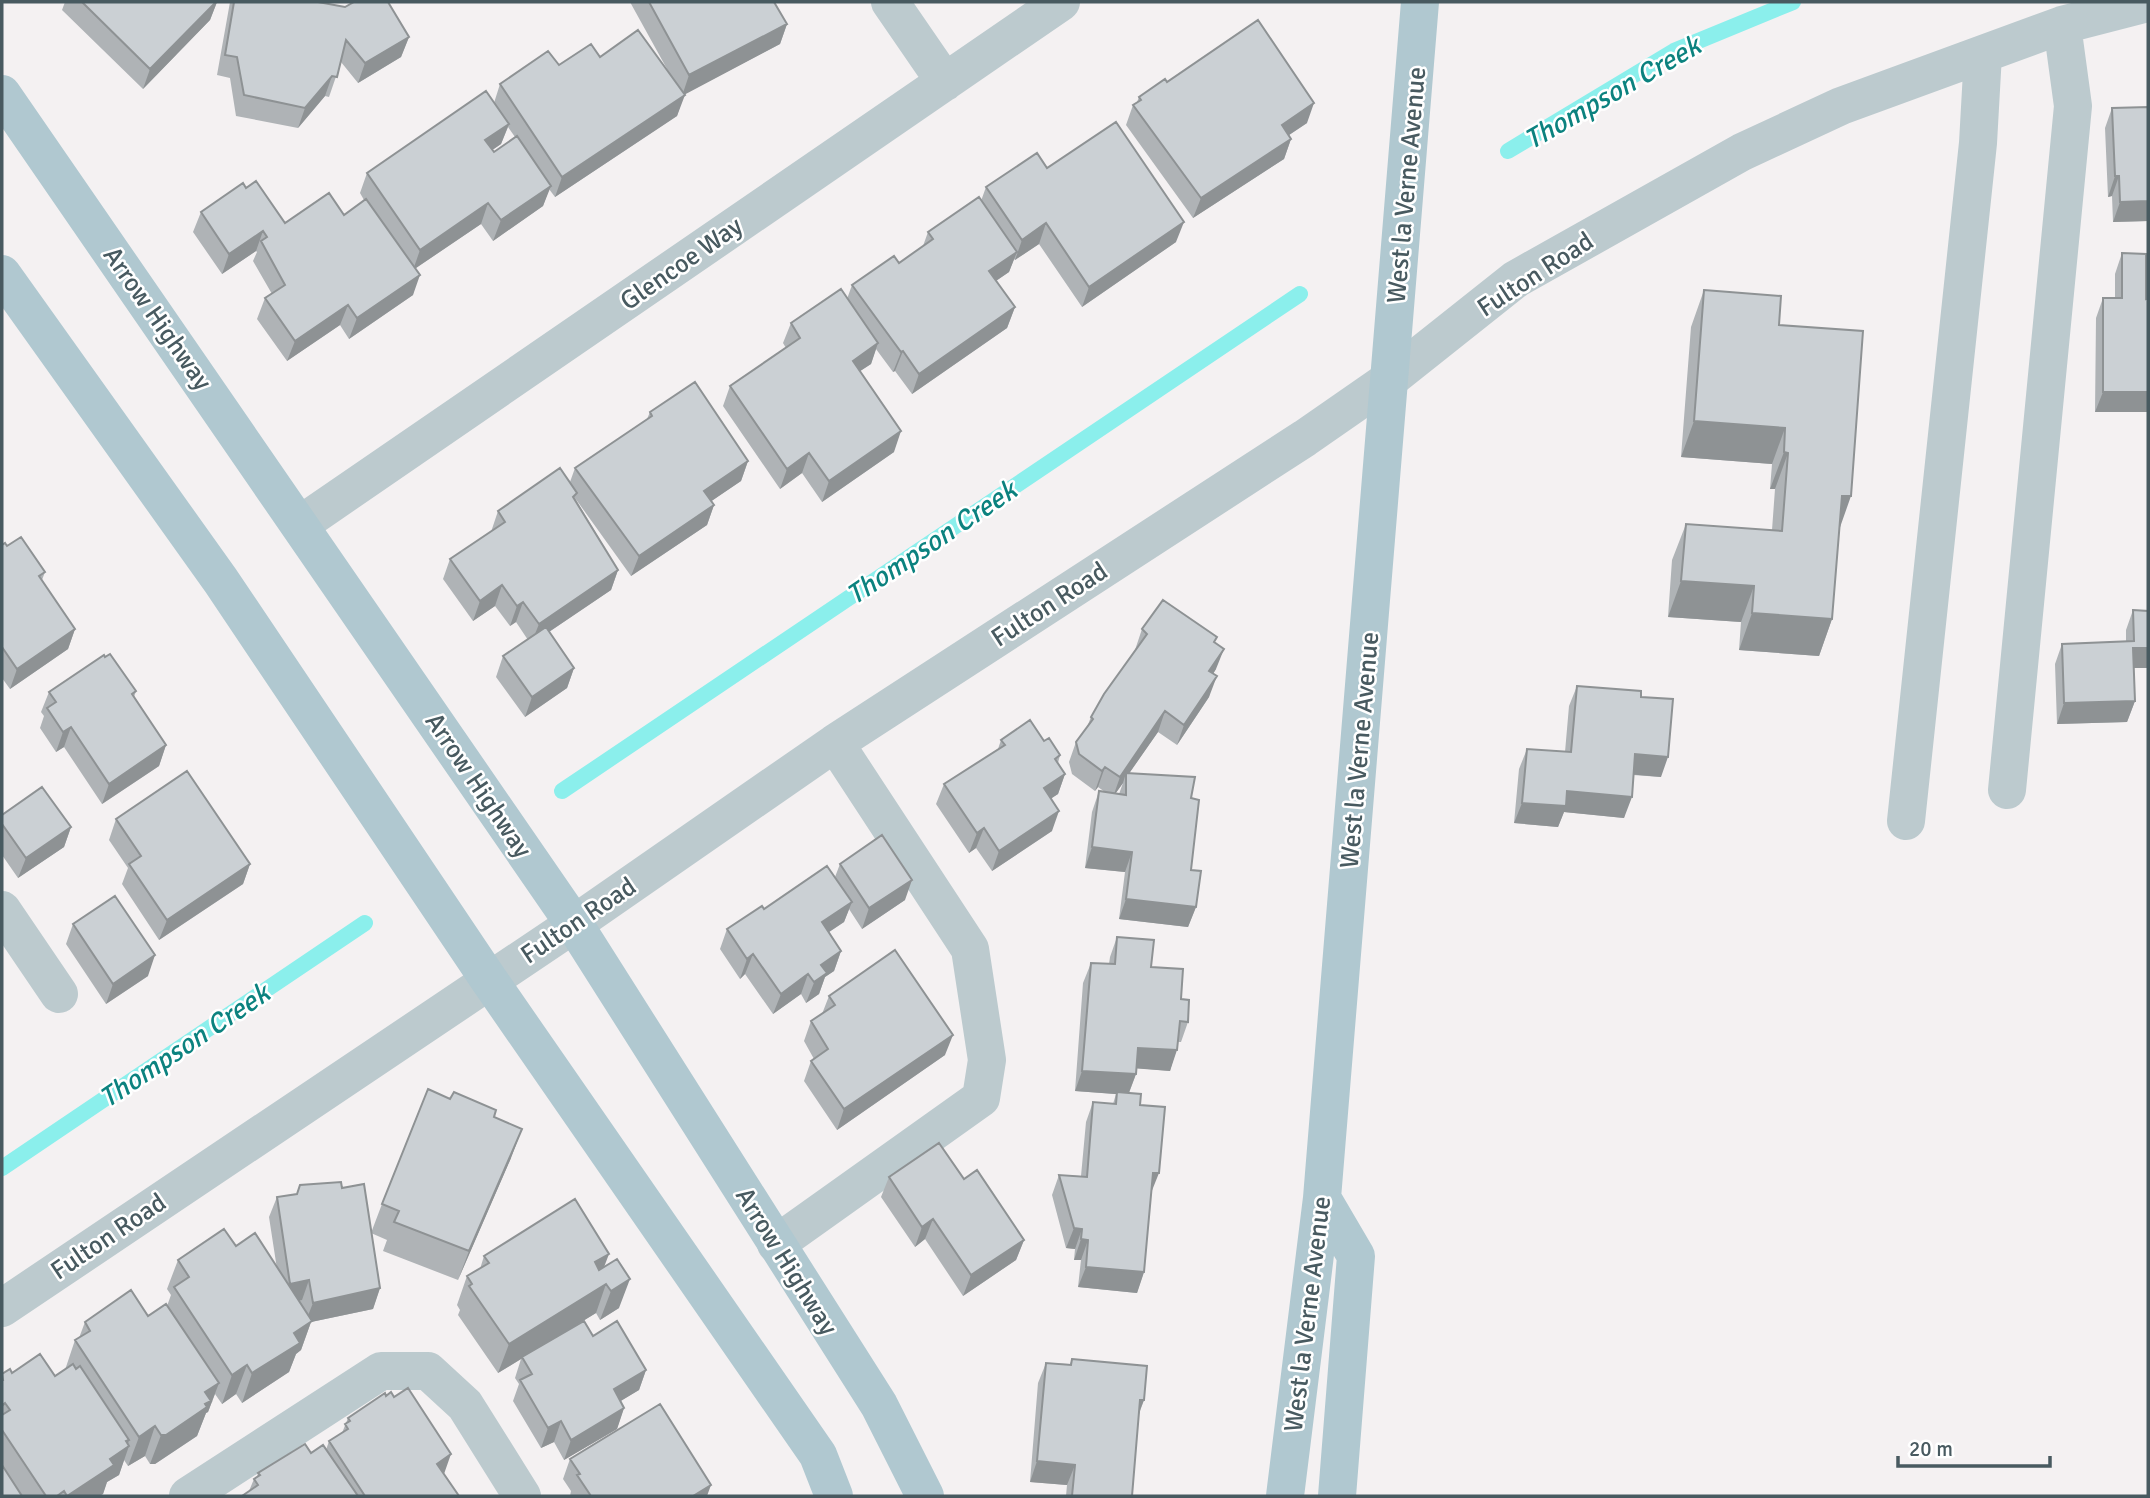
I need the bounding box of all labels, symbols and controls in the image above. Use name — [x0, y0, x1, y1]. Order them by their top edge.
water label: Thompson Creek — [1518, 27, 1709, 157]
street label: West la Verne Avenue — [1381, 65, 1433, 305]
street label: Glencoe Way — [614, 210, 749, 318]
street label: Fulton Road — [1471, 225, 1600, 324]
street label: Arrow Highway — [96, 241, 218, 397]
water label: Thompson Creek — [840, 472, 1025, 612]
street label: Fulton Road — [985, 555, 1114, 654]
street label: West la Verne Avenue — [1334, 630, 1386, 870]
street label: Arrow Highway — [418, 707, 538, 864]
street label: Fulton Road — [515, 871, 642, 971]
water label: Thompson Creek — [93, 975, 278, 1115]
street label: Arrow Highway — [728, 1182, 844, 1341]
street label: Fulton Road — [45, 1187, 172, 1287]
street label: West la Verne Avenue — [1278, 1194, 1338, 1434]
scale bar — [1898, 1424, 2050, 1468]
text: 20 m — [1909, 1436, 1953, 1462]

